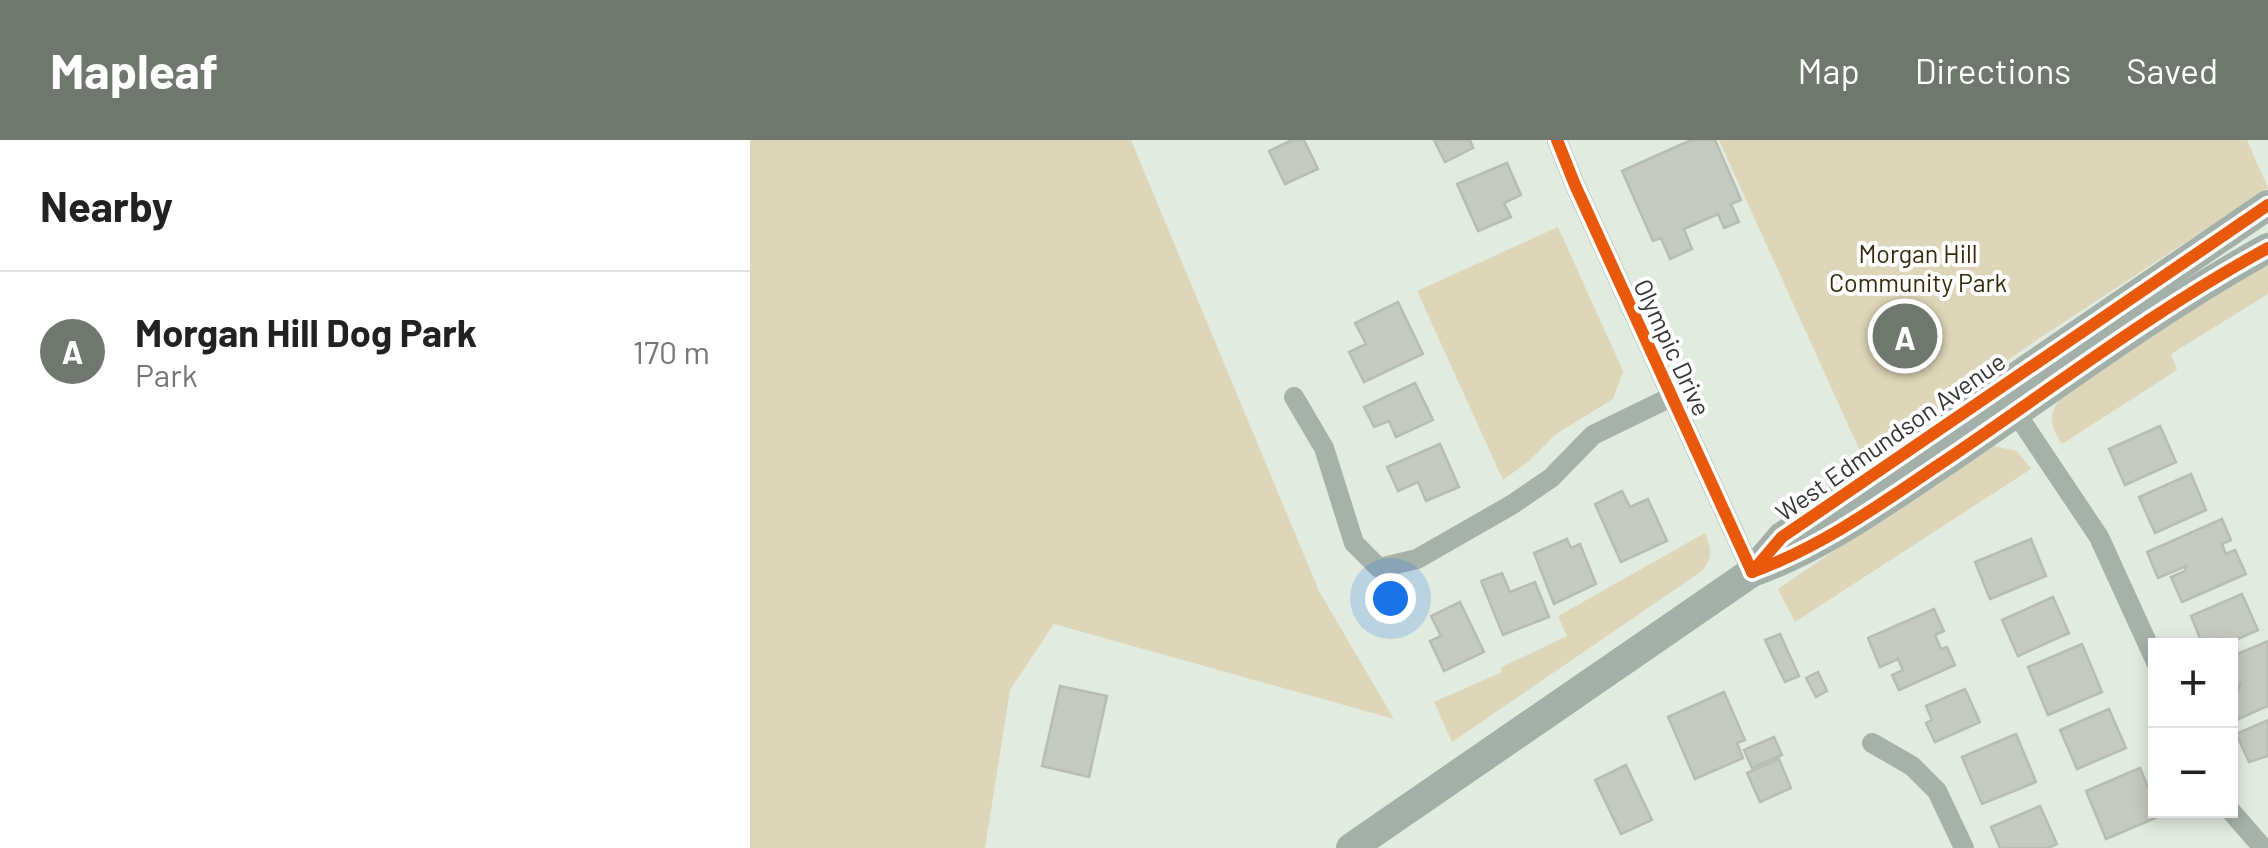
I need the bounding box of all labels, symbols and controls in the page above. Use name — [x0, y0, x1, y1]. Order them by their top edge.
text: Mapleaf — [50, 41, 218, 99]
text: Map — [1798, 49, 1860, 91]
text: Directions — [1915, 49, 2071, 91]
text: Saved — [2126, 49, 2218, 91]
text: Nearby — [40, 180, 173, 230]
park label: Morgan Hill Community Park — [1829, 238, 2007, 297]
street label: Olympic Drive — [1628, 274, 1718, 420]
pin: A — [1872, 298, 1938, 374]
text: Morgan Hill Dog Park — [135, 309, 477, 355]
text: A — [62, 332, 83, 370]
text: 170 m — [633, 332, 710, 370]
street label: West Edmundson Avenue — [1769, 345, 2011, 527]
text: Park — [135, 355, 198, 393]
your location — [1365, 573, 1416, 624]
map controls — [2148, 638, 2238, 818]
button: + — [2148, 638, 2238, 728]
button: − — [2148, 728, 2238, 818]

